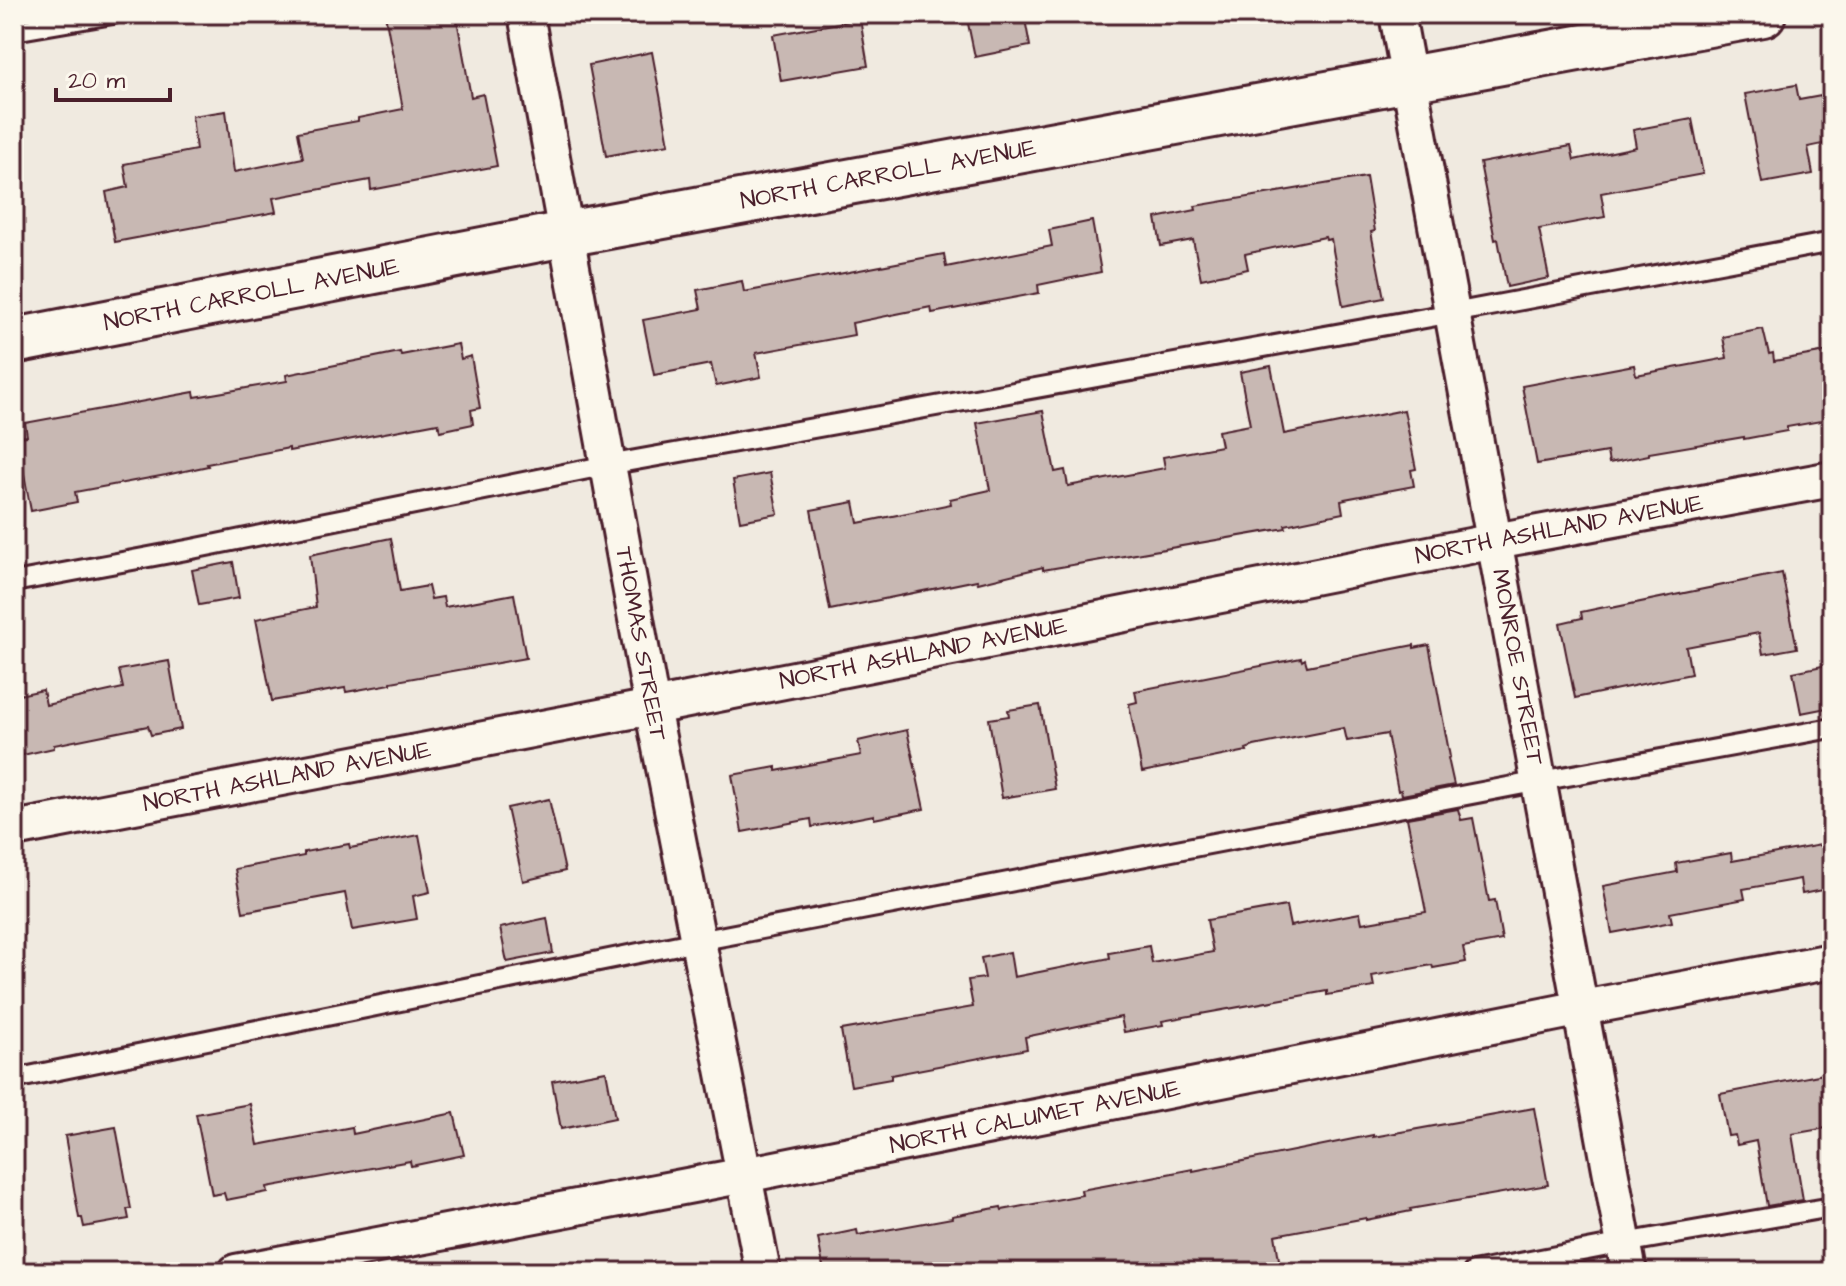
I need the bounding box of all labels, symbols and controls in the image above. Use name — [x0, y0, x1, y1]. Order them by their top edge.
scale bar — [56, 52, 170, 102]
text: 20 m — [68, 64, 125, 98]
street label: NORTH CARROLL AVENUE — [738, 131, 1039, 218]
street label: NORTH CARROLL AVENUE — [101, 250, 402, 340]
street label: NORTH ASHLAND AVENUE — [1412, 486, 1706, 573]
street label: THOMAS STREET — [606, 544, 675, 744]
street label: MONROE STREET — [1483, 566, 1552, 768]
street label: NORTH ASHLAND AVENUE — [777, 609, 1070, 699]
street label: NORTH ASHLAND AVENUE — [140, 733, 434, 821]
street label: NORTH CALUMET AVENUE — [887, 1072, 1183, 1163]

